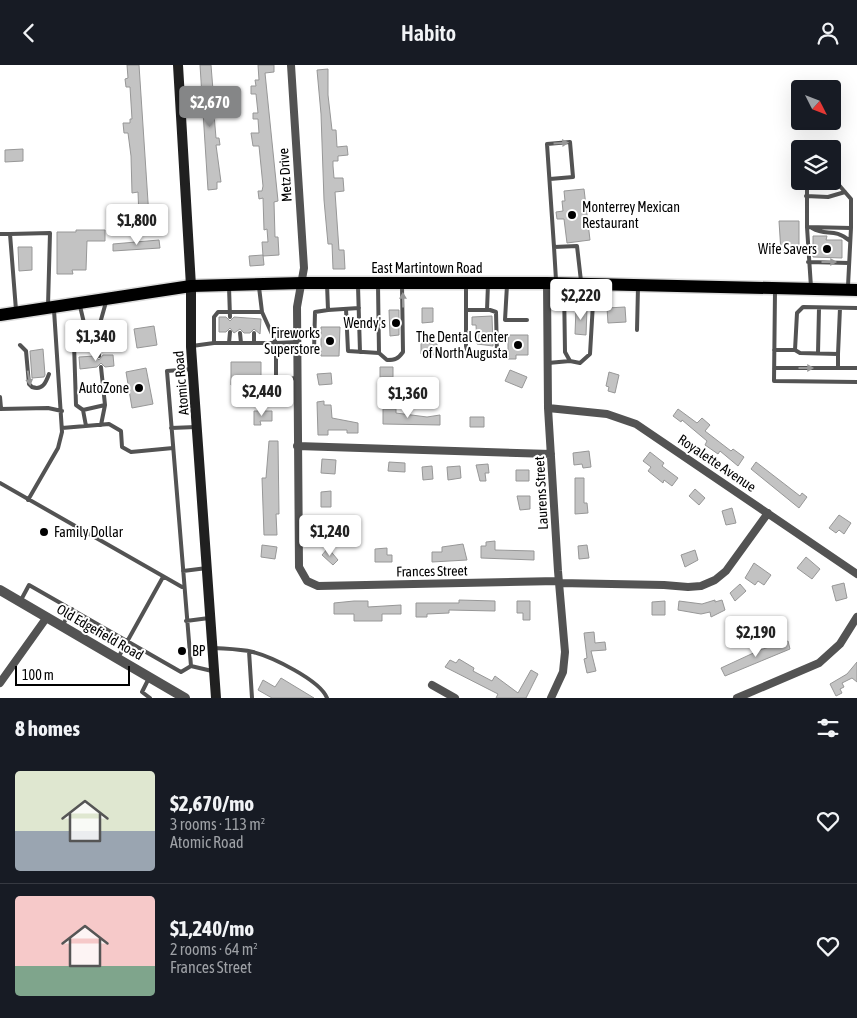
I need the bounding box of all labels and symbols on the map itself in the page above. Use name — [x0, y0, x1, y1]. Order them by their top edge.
north arrow — [791, 80, 841, 130]
pin: $2,670 — [169, 85, 251, 128]
one-way arrow — [553, 138, 569, 146]
street label: Metz Drive — [275, 148, 295, 202]
place label: Monterrey Mexican Restaurant — [582, 199, 680, 231]
pin: $1,800 — [96, 203, 178, 246]
marker: Monterrey Mexican Restaurant — [566, 209, 578, 221]
place label: Wife Savers — [758, 241, 817, 257]
marker: Wife Savers — [821, 243, 833, 255]
one-way arrow — [821, 258, 837, 266]
street label: East Martintown Road — [371, 260, 483, 276]
pin: $2,220 — [540, 279, 622, 321]
one-way arrow — [399, 291, 407, 307]
place label: Wendy's — [343, 315, 386, 331]
marker: Wendy's — [390, 317, 402, 329]
pin: $1,340 — [55, 319, 137, 362]
place label: Fireworks Superstore — [264, 325, 320, 357]
place label: The Dental Center of North Augusta — [416, 329, 509, 361]
marker: Fireworks Superstore — [324, 335, 336, 347]
marker: The Dental Center of North Augusta — [512, 339, 524, 351]
street label: Atomic Road — [170, 350, 192, 416]
one-way arrow — [798, 364, 814, 372]
one-way arrow — [26, 370, 34, 386]
pin: $2,440 — [221, 375, 303, 417]
pin: $1,360 — [367, 377, 449, 419]
place label: AutoZone — [79, 380, 129, 396]
marker: AutoZone — [133, 382, 145, 394]
street label: Royalette Avenue — [675, 431, 759, 495]
street label: Laurens Street — [531, 456, 551, 530]
pin: $1,240 — [289, 515, 371, 557]
place label: Family Dollar — [54, 524, 124, 540]
marker: Family Dollar — [38, 526, 50, 538]
street label: Frances Street — [396, 562, 468, 580]
street label: Old Edgefield Road — [54, 601, 146, 663]
pin: $2,190 — [715, 615, 797, 658]
place label: BP — [192, 643, 206, 659]
marker: BP — [176, 645, 188, 657]
scale bar — [15, 663, 130, 686]

